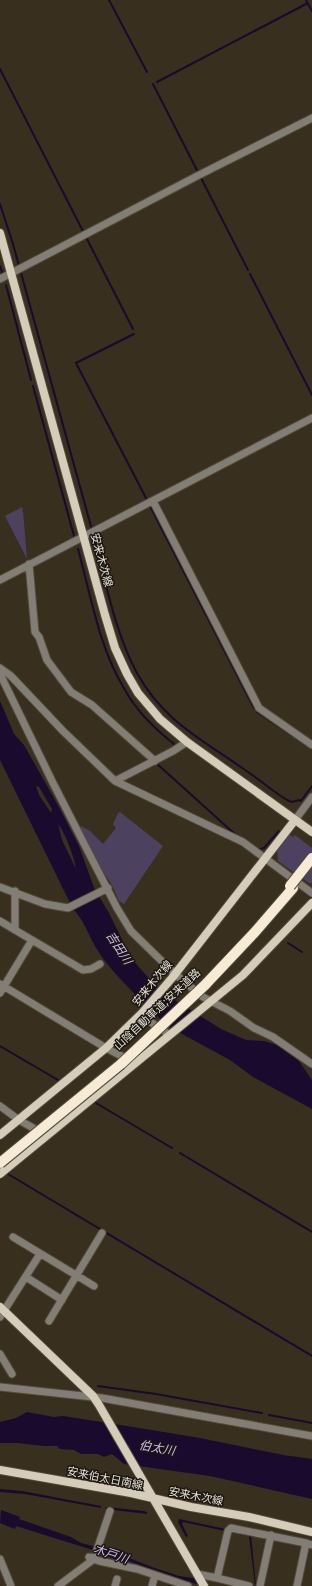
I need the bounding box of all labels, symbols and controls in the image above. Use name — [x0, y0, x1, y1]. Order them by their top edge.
street label: 安来木次線 — [87, 531, 117, 589]
water label: 吉田川 — [102, 928, 137, 969]
street label: 安来木次線 — [128, 957, 176, 1009]
street label: 山陰自動車道;安来道路 — [110, 965, 204, 1053]
water label: 伯太川 — [138, 1436, 178, 1459]
street label: 安来伯太日南線 — [66, 1463, 144, 1493]
street label: 安来木次線 — [167, 1483, 225, 1509]
water label: 木戸川 — [91, 1540, 133, 1568]

